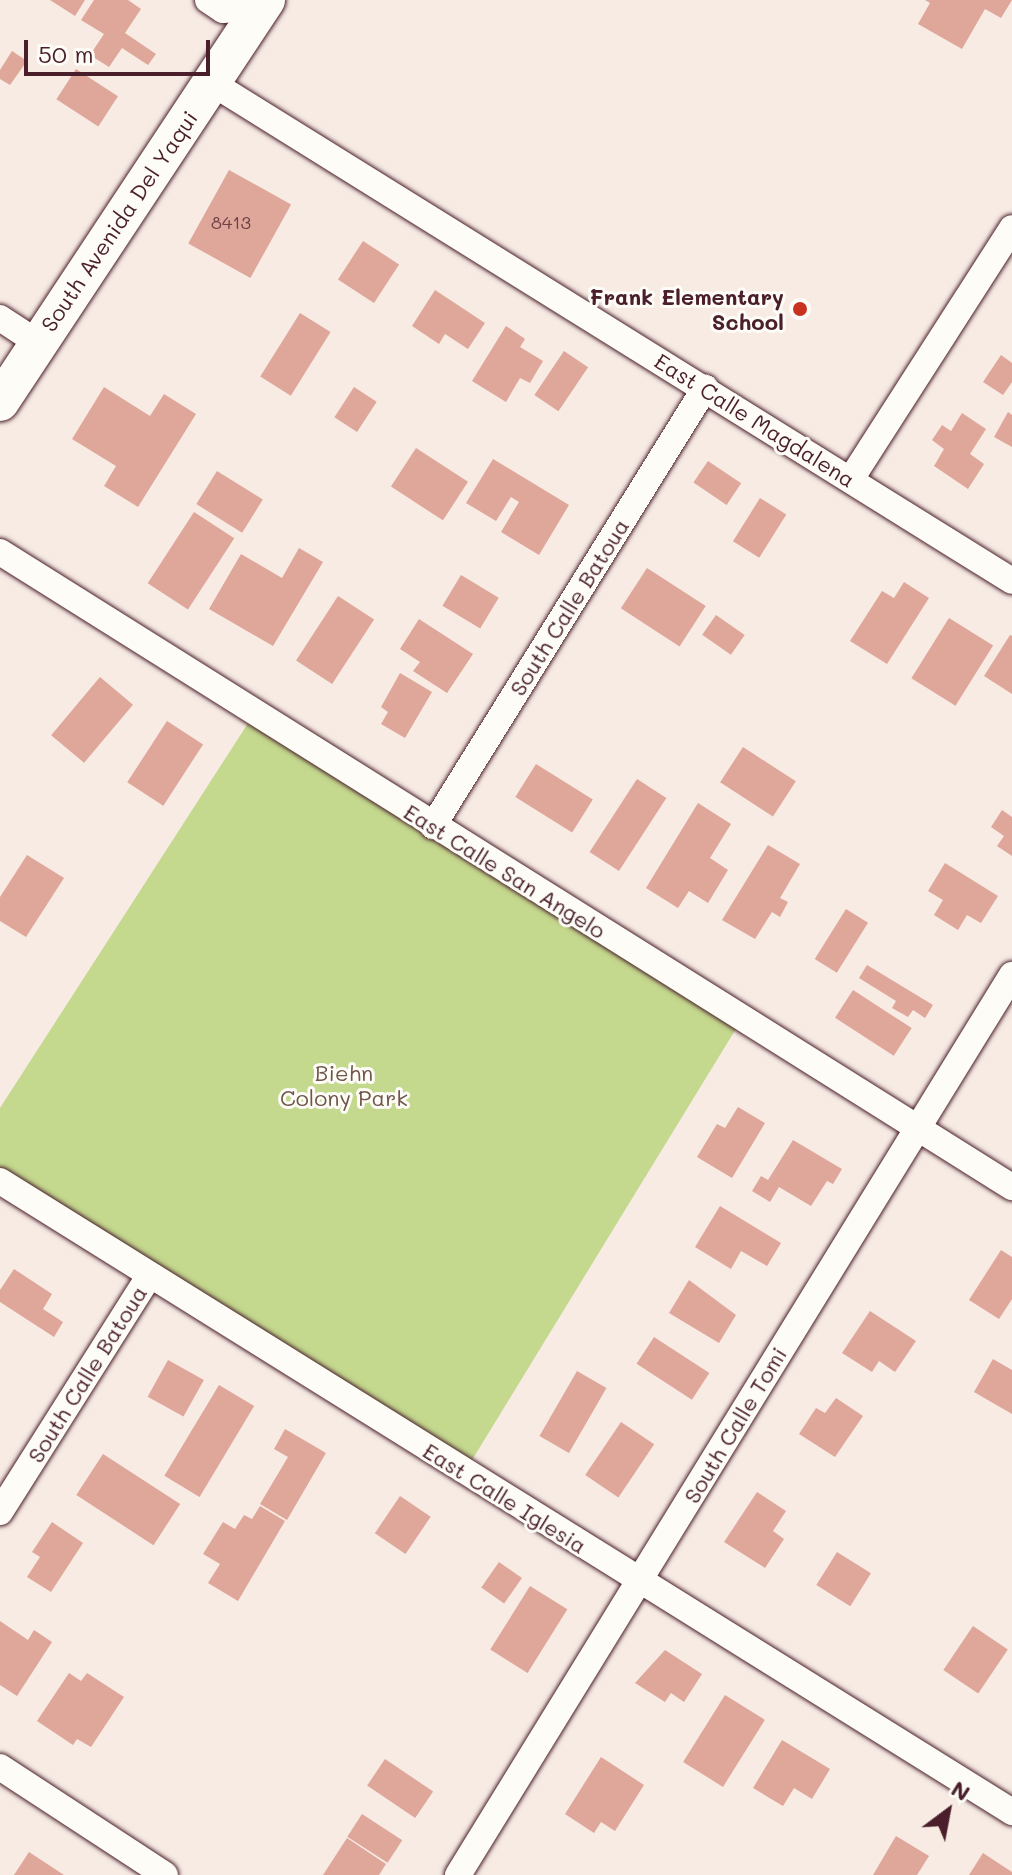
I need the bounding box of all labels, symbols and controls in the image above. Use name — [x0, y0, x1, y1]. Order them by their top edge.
scale bar — [28, 24, 214, 74]
text: 50 m — [38, 38, 94, 69]
street label: South Avenida Del Yaqui — [35, 106, 203, 336]
house number: 8413 — [211, 211, 251, 233]
place label: Frank Elementary School — [590, 283, 784, 334]
marker: Frank Elementary School — [791, 300, 809, 318]
street label: East Calle Magdalena — [650, 347, 860, 493]
street label: South Calle Batoua — [504, 514, 634, 700]
street label: East Calle San Angelo — [399, 798, 611, 944]
park label: Biehn Colony Park — [280, 1059, 408, 1110]
street label: South Calle Batoua — [22, 1281, 152, 1467]
street label: South Calle Tomi — [678, 1342, 792, 1508]
street label: East Calle Iglesia — [418, 1437, 592, 1559]
north arrow — [908, 1771, 988, 1851]
text: N — [946, 1773, 976, 1807]

